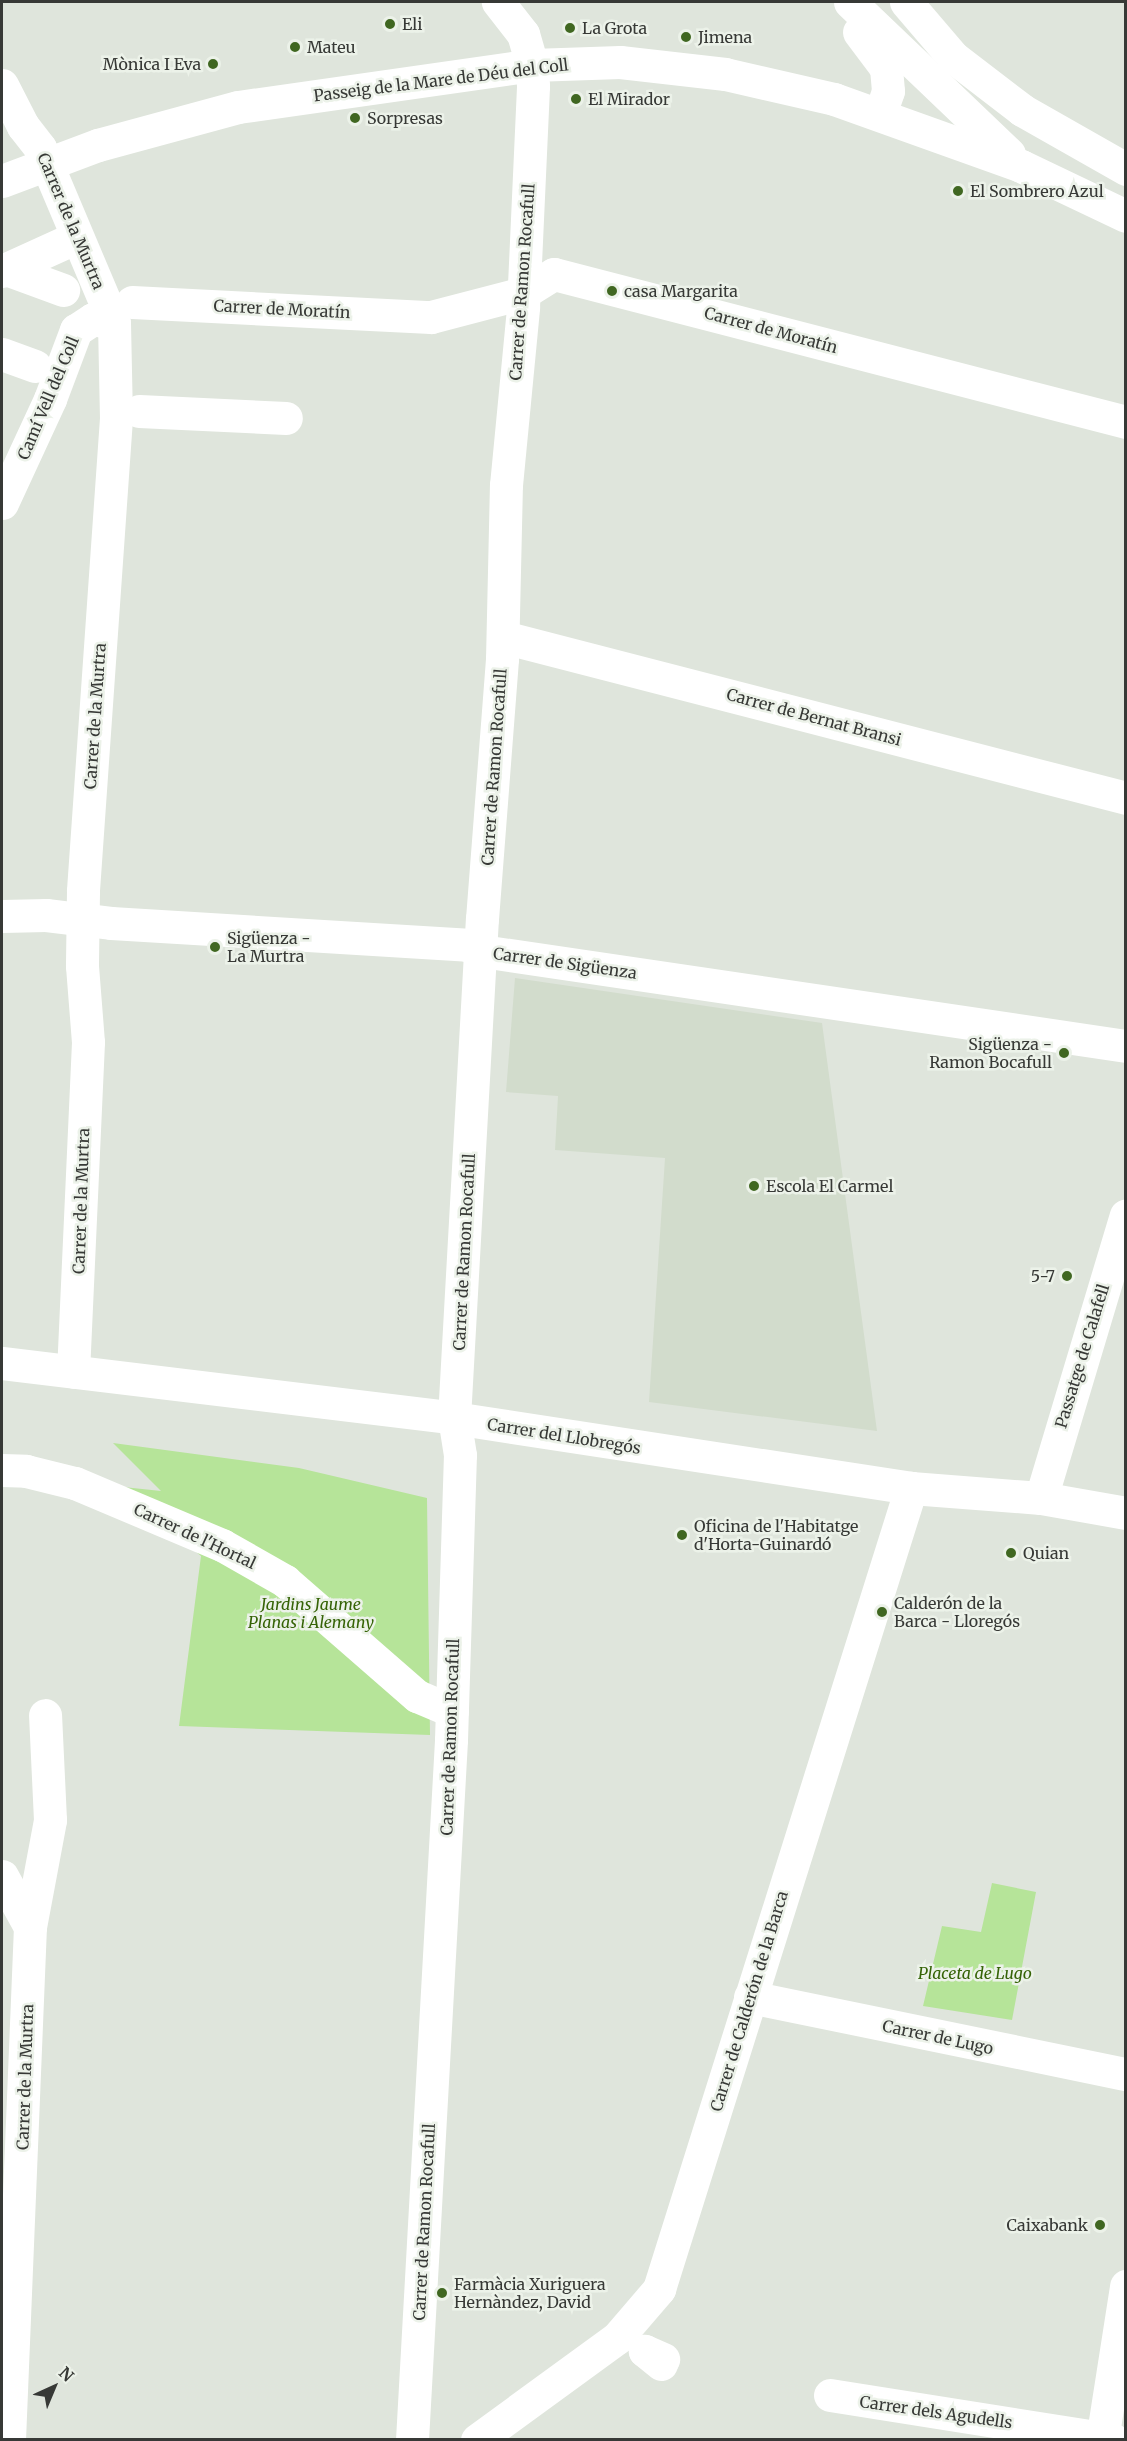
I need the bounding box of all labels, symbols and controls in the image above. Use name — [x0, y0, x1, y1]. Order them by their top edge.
place label: Eli — [402, 14, 422, 34]
marker: Eli — [383, 17, 397, 31]
place label: La Grota — [582, 18, 647, 38]
marker: La Grota — [563, 21, 577, 35]
place label: Jimena — [698, 27, 752, 47]
marker: Jimena — [679, 30, 693, 44]
place label: Mateu — [307, 37, 356, 57]
marker: Mateu — [288, 40, 302, 54]
place label: Mònica I Eva — [103, 54, 201, 74]
street label: Passeig de la Mare de Déu del Coll — [312, 55, 570, 105]
marker: Mònica I Eva — [206, 57, 220, 71]
place label: El Mirador — [588, 89, 670, 109]
marker: El Mirador — [569, 92, 583, 106]
place label: Sorpresas — [367, 108, 443, 128]
marker: Sorpresas — [348, 111, 362, 125]
street label: Carrer de la Murtra — [34, 150, 108, 292]
place label: El Sombrero Azul — [970, 181, 1104, 201]
street label: Carrer de Ramon Rocafull — [506, 183, 538, 381]
marker: El Sombrero Azul — [951, 184, 965, 198]
place label: casa Margarita — [624, 281, 738, 301]
marker: casa Margarita — [605, 284, 619, 298]
street label: Carrer de Moratín — [213, 296, 351, 322]
street label: Carrer de Moratín — [702, 303, 840, 357]
street label: Camí Vell del Coll — [13, 333, 83, 463]
street label: Carrer de la Murtra — [80, 642, 110, 790]
street label: Carrer de Ramon Rocafull — [478, 668, 510, 866]
street label: Carrer de Bernat Bransi — [725, 684, 903, 750]
place label: Sigüenza - La Murtra — [227, 928, 311, 966]
marker: Sigüenza - La Murtra — [208, 940, 222, 954]
street label: Carrer de Sigüenza — [492, 943, 638, 983]
place label: Sigüenza - Ramon Bocafull — [929, 1034, 1052, 1072]
marker: Sigüenza - Ramon Bocafull — [1057, 1046, 1071, 1060]
street label: Carrer de la Murtra — [69, 1128, 93, 1274]
street label: Carrer de Ramon Rocafull — [449, 1153, 479, 1351]
place label: Escola El Carmel — [766, 1176, 893, 1196]
marker: Escola El Carmel — [747, 1179, 761, 1193]
place label: 5-7 — [1031, 1266, 1055, 1286]
marker: 5-7 — [1060, 1269, 1074, 1283]
street label: Passatge de Calafell — [1051, 1282, 1113, 1430]
street label: Carrer del Llobregós — [486, 1414, 642, 1458]
street label: Carrer de l'Hortal — [131, 1499, 259, 1573]
place label: Oficina de l'Habitatge d'Horta-Guinardó — [694, 1516, 858, 1554]
marker: Oficina de l'Habitatge d'Horta-Guinardó — [675, 1528, 689, 1542]
place label: Quian — [1023, 1543, 1069, 1563]
marker: Quian — [1004, 1546, 1018, 1560]
place label: Calderón de la Barca - Lloregós — [894, 1593, 1020, 1631]
park label: Jardins Jaume Planas i Alemany — [248, 1594, 374, 1632]
marker: Calderón de la Barca - Lloregós — [875, 1605, 889, 1619]
street label: Carrer de Ramon Rocafull — [437, 1638, 463, 1836]
street label: Carrer de Calderón de la Barca — [706, 1888, 792, 2114]
park label: Placeta de Lugo — [918, 1963, 1032, 1983]
street label: Carrer de la Murtra — [13, 2004, 37, 2150]
street label: Carrer de Lugo — [881, 2016, 995, 2058]
street label: Carrer de Ramon Rocafull — [409, 2123, 439, 2321]
place label: Caixabank — [1007, 2215, 1088, 2235]
marker: Caixabank — [1093, 2218, 1107, 2232]
place label: Farmàcia Xuriguera Hernàndez, David — [454, 2274, 606, 2312]
marker: Farmàcia Xuriguera Hernàndez, David — [435, 2286, 449, 2300]
north arrow — [24, 2357, 84, 2417]
text: N — [55, 2362, 78, 2386]
street label: Carrer dels Agudells — [858, 2392, 1014, 2432]

